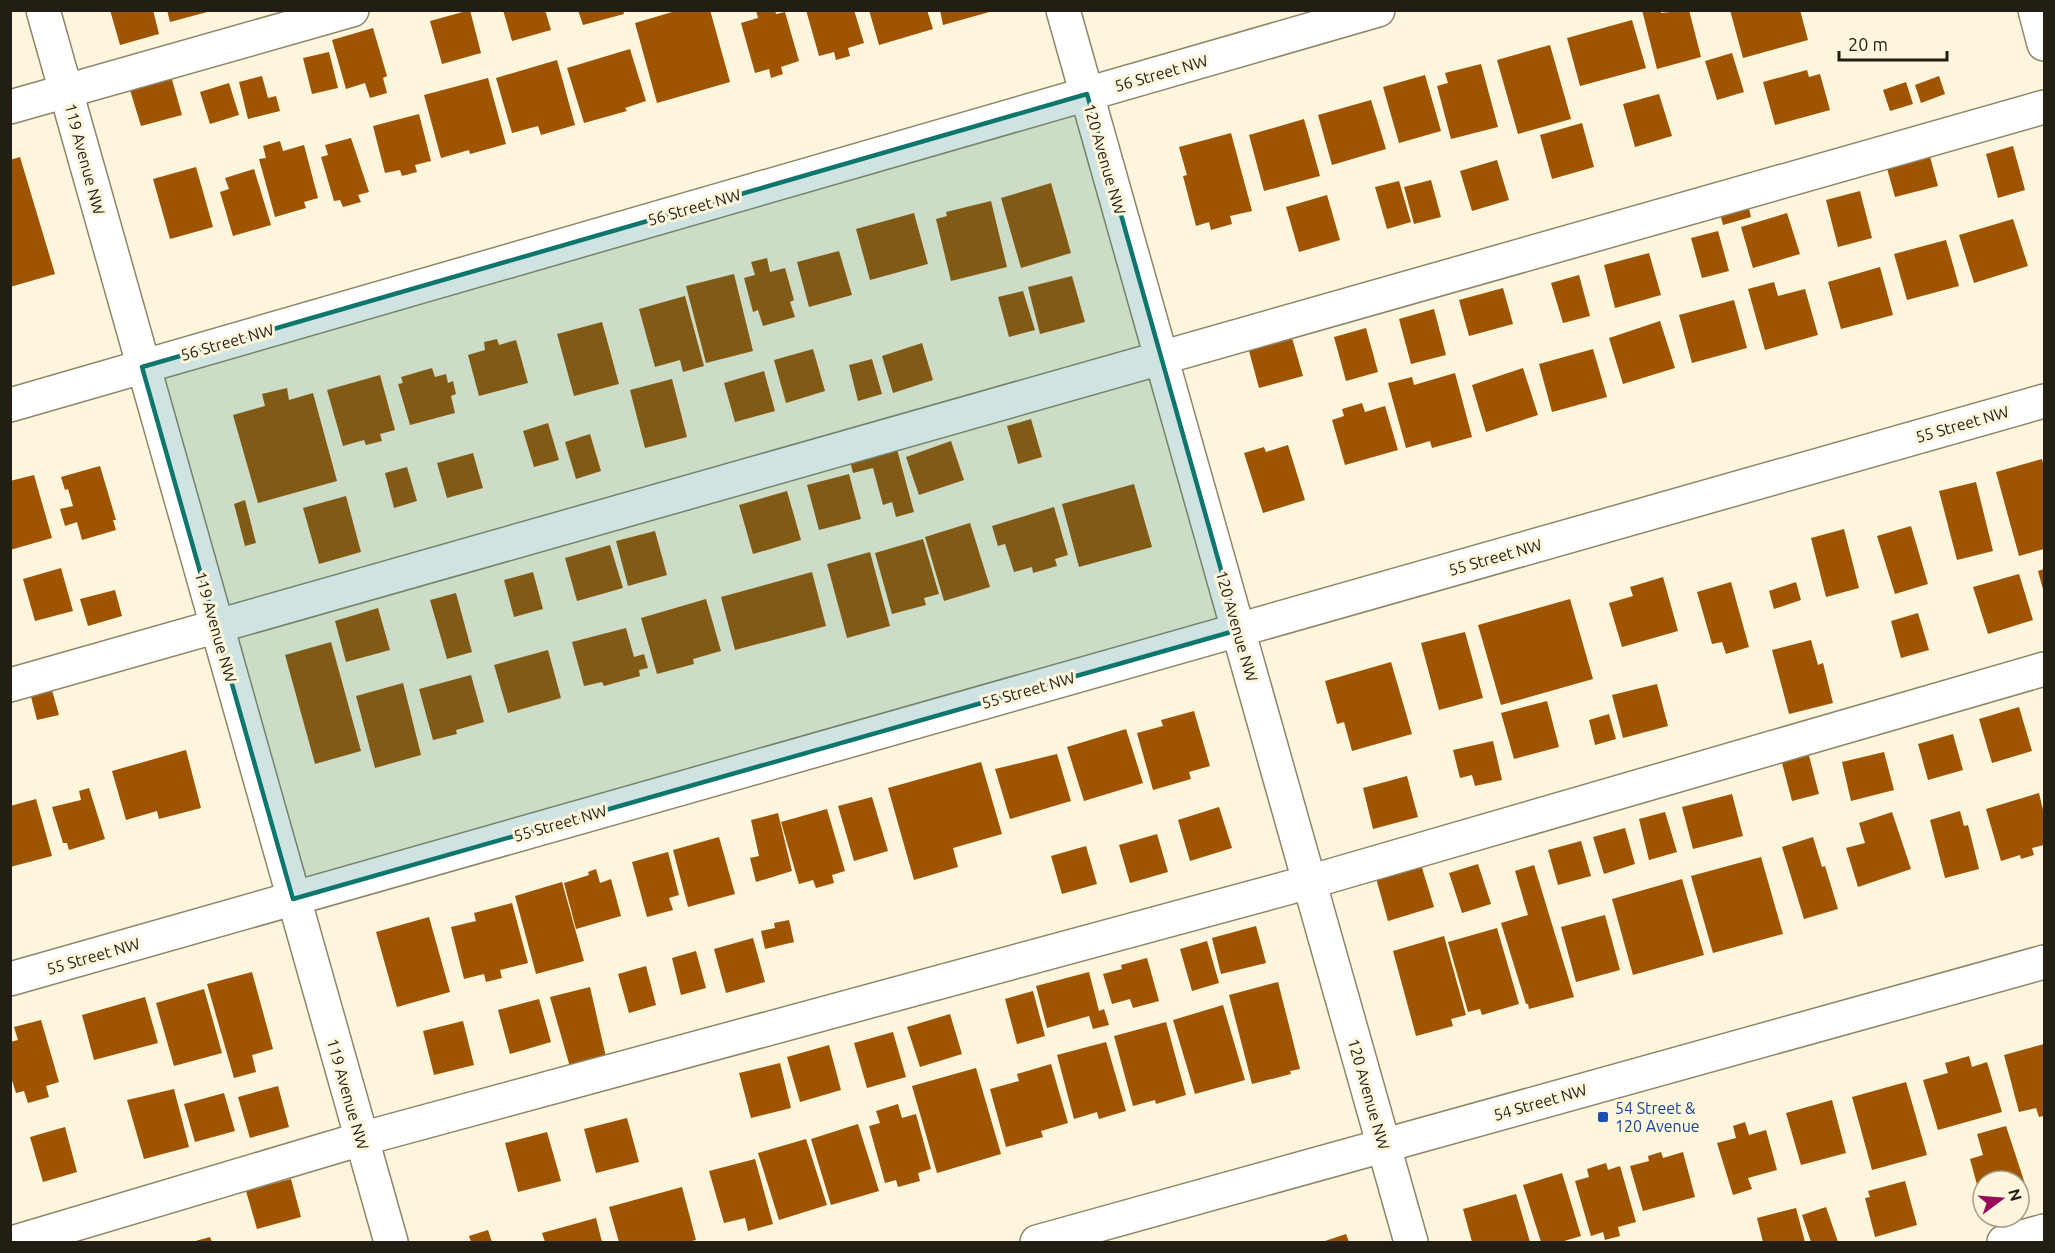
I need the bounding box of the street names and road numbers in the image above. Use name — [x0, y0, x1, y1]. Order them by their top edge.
street label: 56 Street NW — [1112, 51, 1210, 95]
street label: 119 Avenue NW — [61, 101, 109, 217]
street label: 120 Avenue NW — [1081, 101, 1129, 217]
street label: 56 Street NW — [645, 185, 743, 229]
street label: 56 Street NW — [178, 320, 276, 364]
street label: 55 Street NW — [1913, 402, 2011, 446]
street label: 55 Street NW — [1446, 535, 1544, 579]
street label: 120 Avenue NW — [1213, 568, 1261, 684]
street label: 119 Avenue NW — [192, 569, 240, 685]
street label: 55 Street NW — [979, 668, 1077, 712]
street label: 55 Street NW — [511, 801, 609, 845]
street label: 55 Street NW — [44, 934, 142, 978]
street label: 119 Avenue NW — [324, 1036, 372, 1152]
street label: 120 Avenue NW — [1345, 1036, 1393, 1152]
street label: 54 Street NW — [1491, 1080, 1589, 1124]

